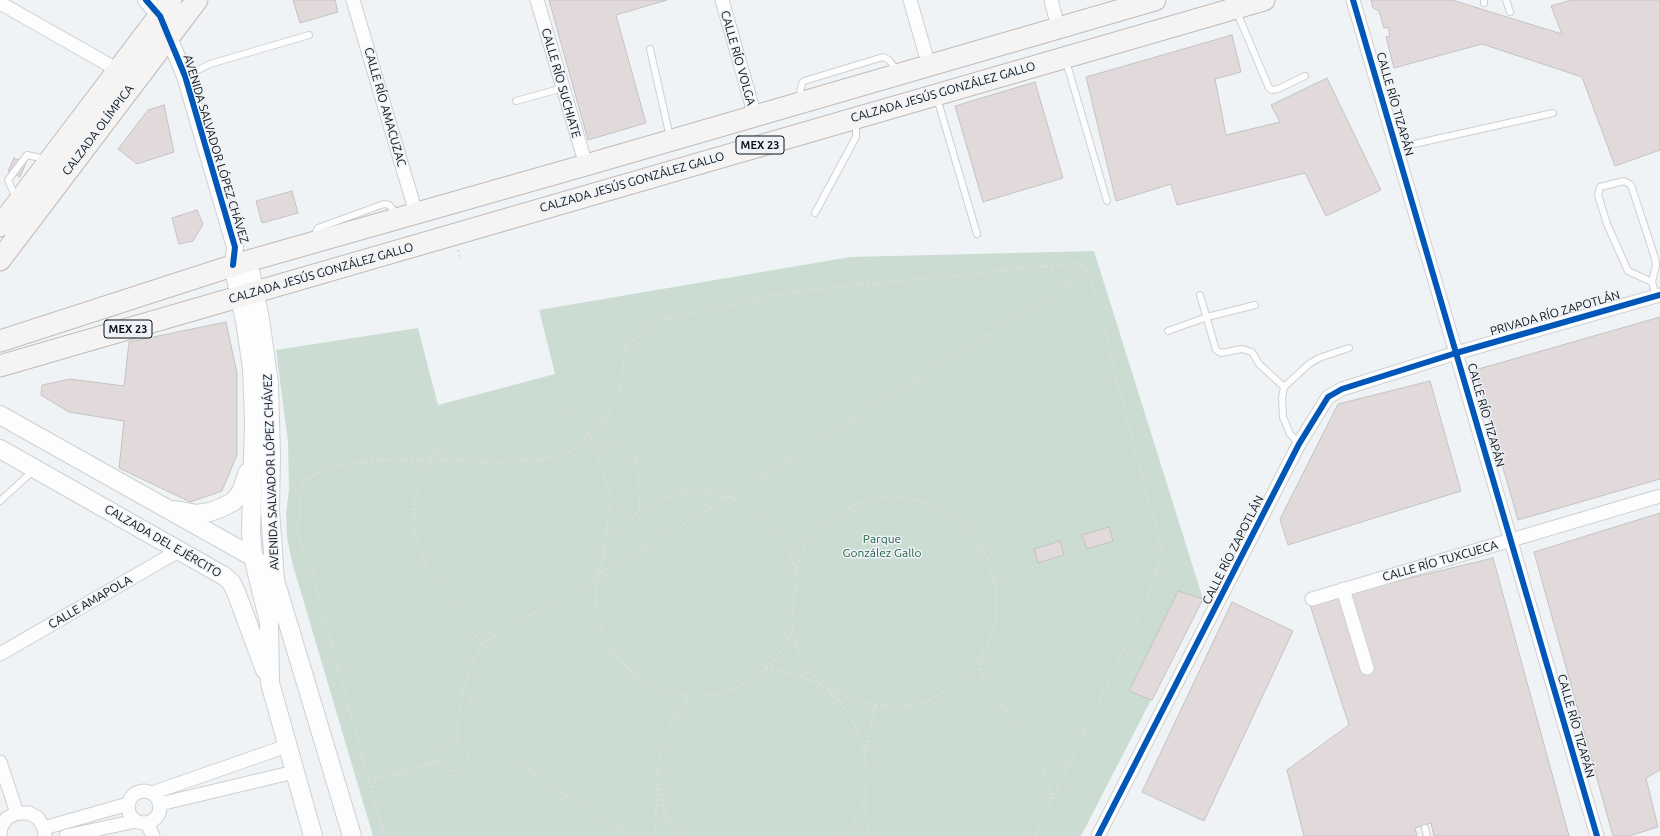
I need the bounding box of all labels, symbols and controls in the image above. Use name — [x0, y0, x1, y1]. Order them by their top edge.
street label: CALLE RÍO VOLGA — [718, 9, 758, 107]
street label: CALLE RÍO SUCHIATE — [538, 26, 584, 140]
street label: CALLE RÍO AMACUZAC — [361, 46, 409, 168]
street label: CALLE RÍO TIZAPÁN — [1373, 50, 1417, 158]
street label: AVENIDA SALVADOR LÓPEZ CHÁVEZ — [180, 53, 252, 245]
street label: CALZADA JESÚS GONZÁLEZ GALLO — [849, 59, 1037, 125]
street label: CALZADA OLÍMPICA — [59, 82, 137, 178]
road number: MEX 23 — [736, 136, 784, 154]
street label: CALZADA JESÚS GONZÁLEZ GALLO — [538, 149, 726, 215]
street label: CALZADA JESÚS GONZÁLEZ GALLO — [227, 240, 415, 306]
street label: PRIVADA RÍO ZAPOTLÁN — [1488, 288, 1622, 338]
road number: MEX 23 — [104, 320, 152, 338]
street label: CALLE RÍO TIZAPÁN — [1464, 361, 1508, 469]
street label: AVENIDA SALVADOR LÓPEZ CHÁVEZ — [260, 374, 282, 570]
street label: CALLE RÍO ZAPOTLÁN — [1199, 493, 1267, 607]
street label: CALZADA DEL EJÉRCITO — [102, 502, 224, 580]
park label: Parque González Gallo — [843, 532, 921, 560]
street label: CALLE RÍO TUXCUECA — [1381, 538, 1499, 584]
street label: CALLE AMAPOLA — [46, 572, 134, 632]
street label: CALLE RÍO TIZAPÁN — [1554, 672, 1598, 780]

